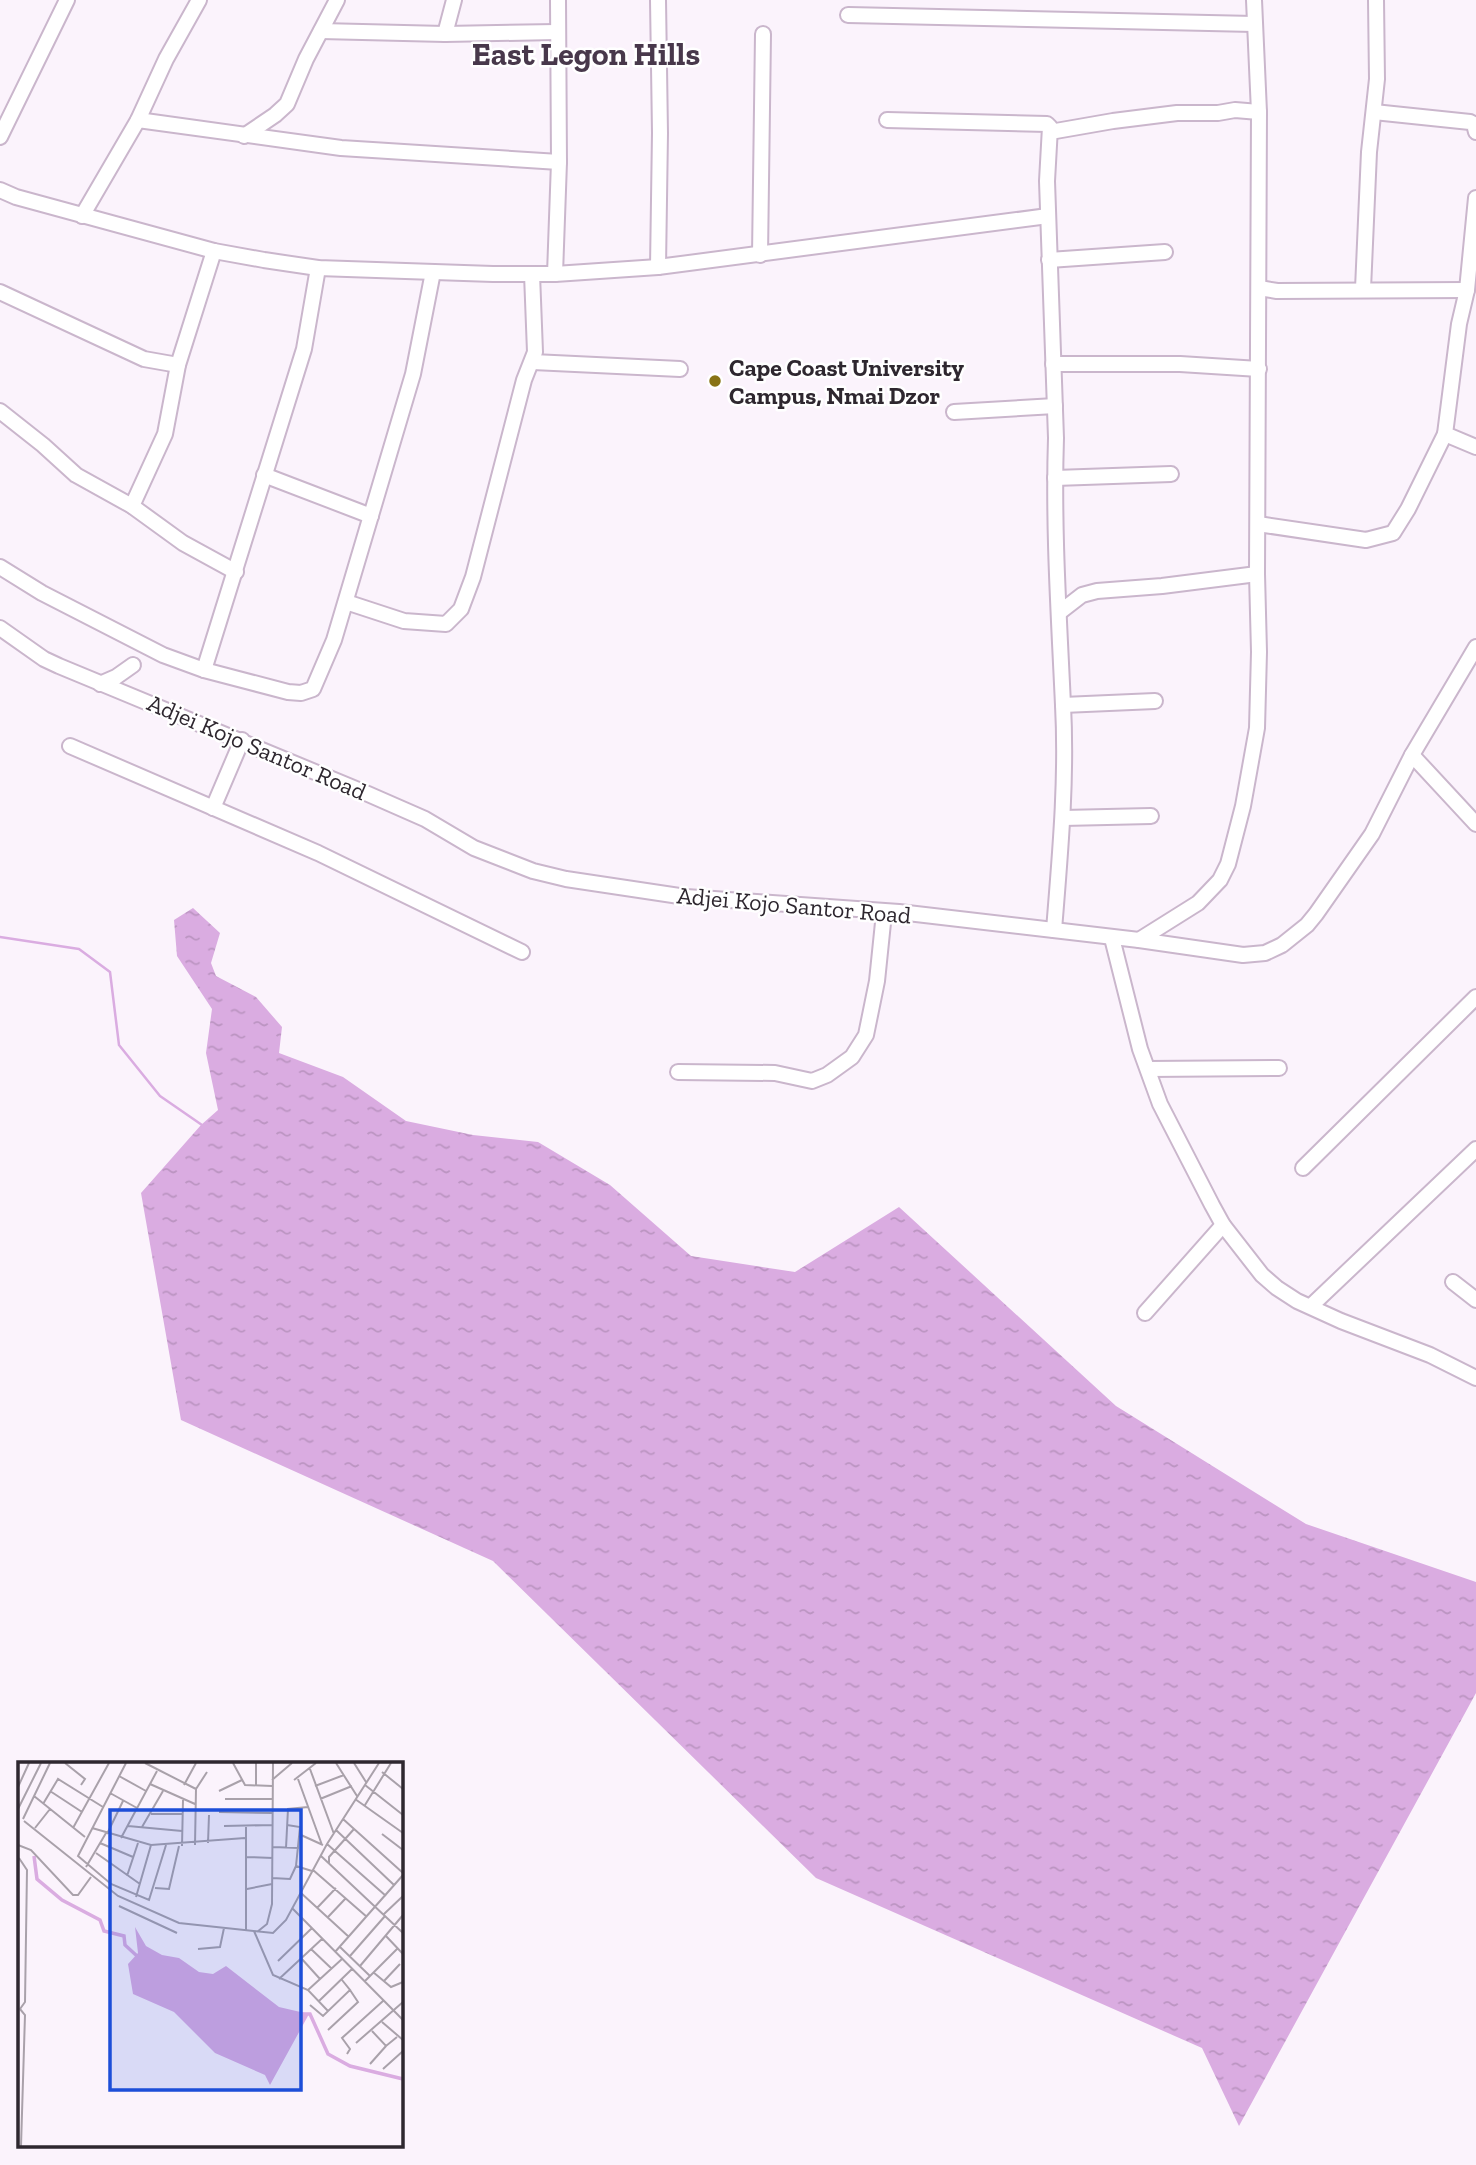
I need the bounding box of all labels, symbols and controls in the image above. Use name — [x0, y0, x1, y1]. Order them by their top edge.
district label: East Legon Hills — [472, 35, 700, 73]
place label: Cape Coast University Campus, Nmai Dzor — [729, 353, 964, 410]
marker: Cape Coast University Campus, Nmai Dzor — [707, 373, 723, 389]
street label: Adjei Kojo Santor Road — [143, 688, 371, 806]
street label: Adjei Kojo Santor Road — [676, 880, 912, 930]
inset map — [18, 1762, 402, 2148]

